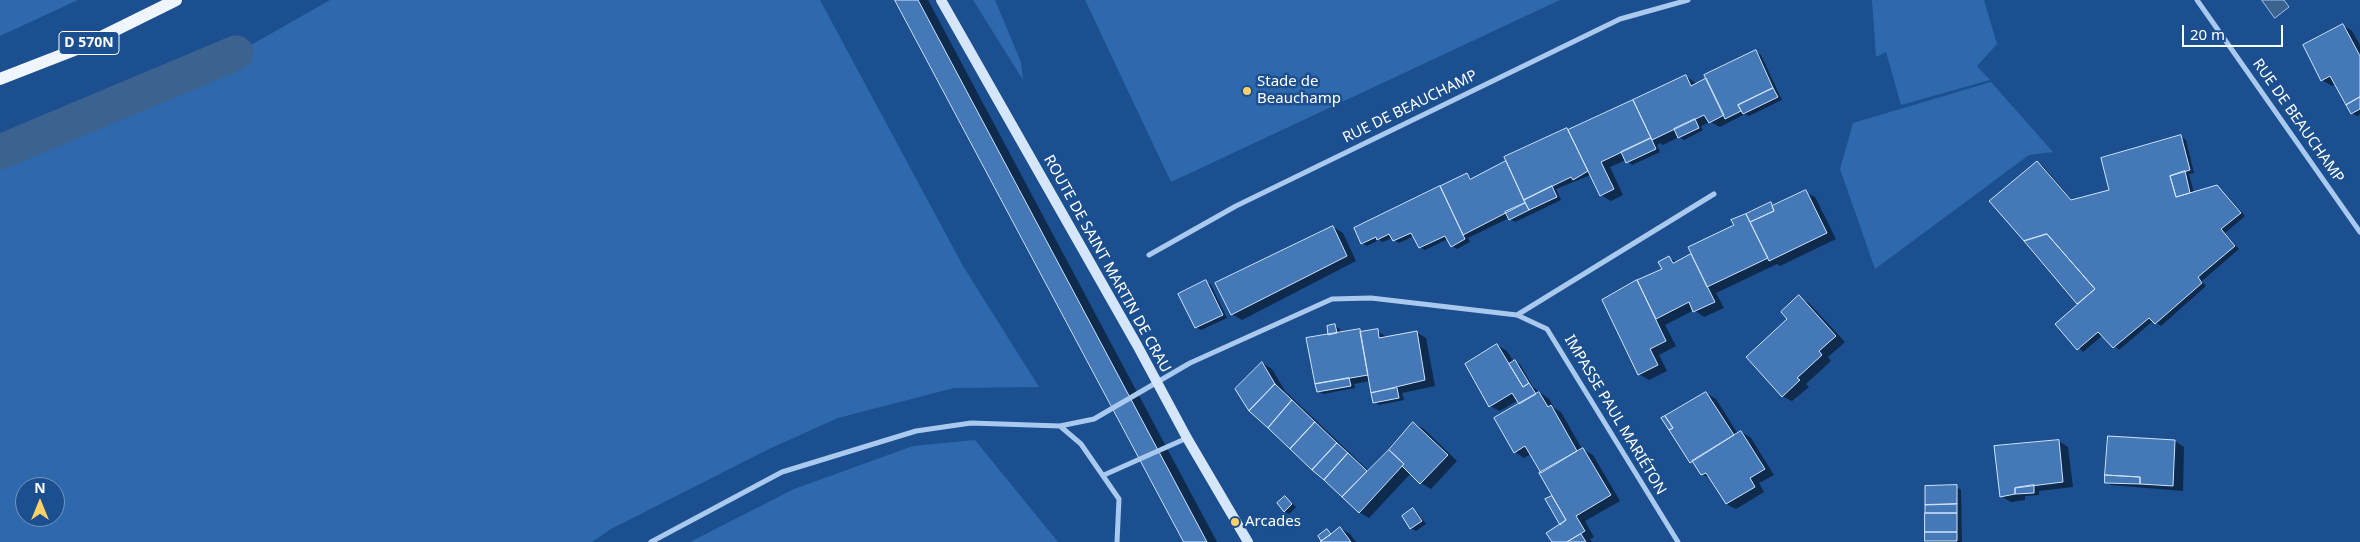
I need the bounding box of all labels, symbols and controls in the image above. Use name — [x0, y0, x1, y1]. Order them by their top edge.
scale bar — [2185, 15, 2286, 47]
text: 20 m — [2190, 24, 2225, 44]
road number: D 570N — [59, 32, 119, 54]
street label: RUE DE BEAUCHAMP — [2248, 56, 2348, 186]
street label: RUE DE BEAUCHAMP — [1340, 67, 1480, 147]
place label: Stade de Beauchamp — [1257, 73, 1341, 108]
marker: Stade de Beauchamp — [1241, 85, 1253, 97]
street label: ROUTE DE SAINT MARTIN DE CRAU — [1039, 152, 1175, 376]
street label: IMPASSE PAUL MARIÉTON — [1560, 332, 1670, 498]
north arrow — [15, 477, 65, 527]
text: N — [34, 478, 46, 497]
place label: Arcades — [1245, 513, 1301, 531]
marker: Arcades — [1229, 516, 1241, 528]

